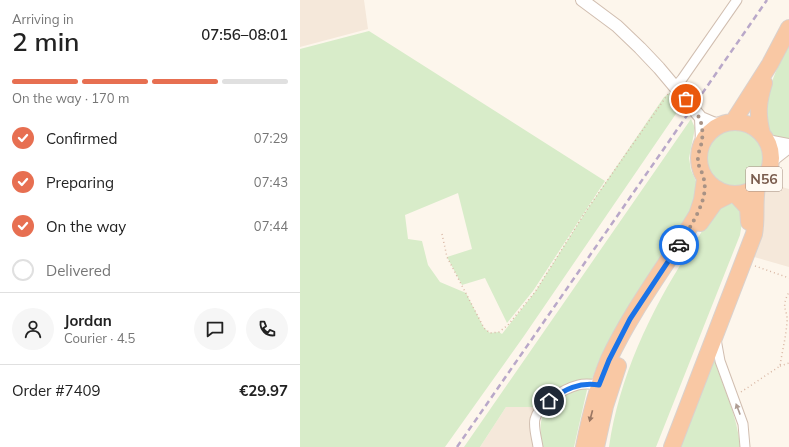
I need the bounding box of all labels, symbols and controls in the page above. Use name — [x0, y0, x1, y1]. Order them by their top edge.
text: Arriving in — [12, 11, 74, 27]
text: 2 min — [12, 25, 80, 58]
text: 07:56–08:01 — [201, 25, 288, 44]
pin — [669, 82, 703, 116]
icon: bag — [675, 88, 697, 110]
text: On the way · 170 m — [12, 90, 129, 106]
icon: check — [12, 127, 34, 149]
text: Confirmed — [46, 129, 117, 148]
text: 07:29 — [254, 130, 288, 146]
road number: N56 — [746, 167, 782, 191]
icon: check — [12, 171, 34, 193]
text: Preparing — [46, 173, 114, 192]
text: 07:43 — [254, 174, 288, 190]
icon: check — [12, 215, 34, 237]
text: On the way — [46, 217, 126, 236]
text: 07:44 — [254, 218, 288, 234]
courier — [659, 225, 699, 265]
icon: car — [668, 234, 690, 256]
text: Delivered — [46, 261, 111, 280]
button: person — [12, 308, 54, 350]
button: chat — [194, 308, 236, 350]
button: phone — [246, 308, 288, 350]
text: Jordan — [64, 311, 112, 330]
text: Courier · 4.5 — [64, 330, 135, 346]
text: Order #7409 — [12, 381, 100, 400]
text: €29.97 — [239, 381, 288, 400]
pin — [532, 384, 566, 418]
icon: home — [538, 390, 560, 412]
one-way arrow — [734, 403, 740, 415]
one-way arrow — [588, 410, 594, 422]

